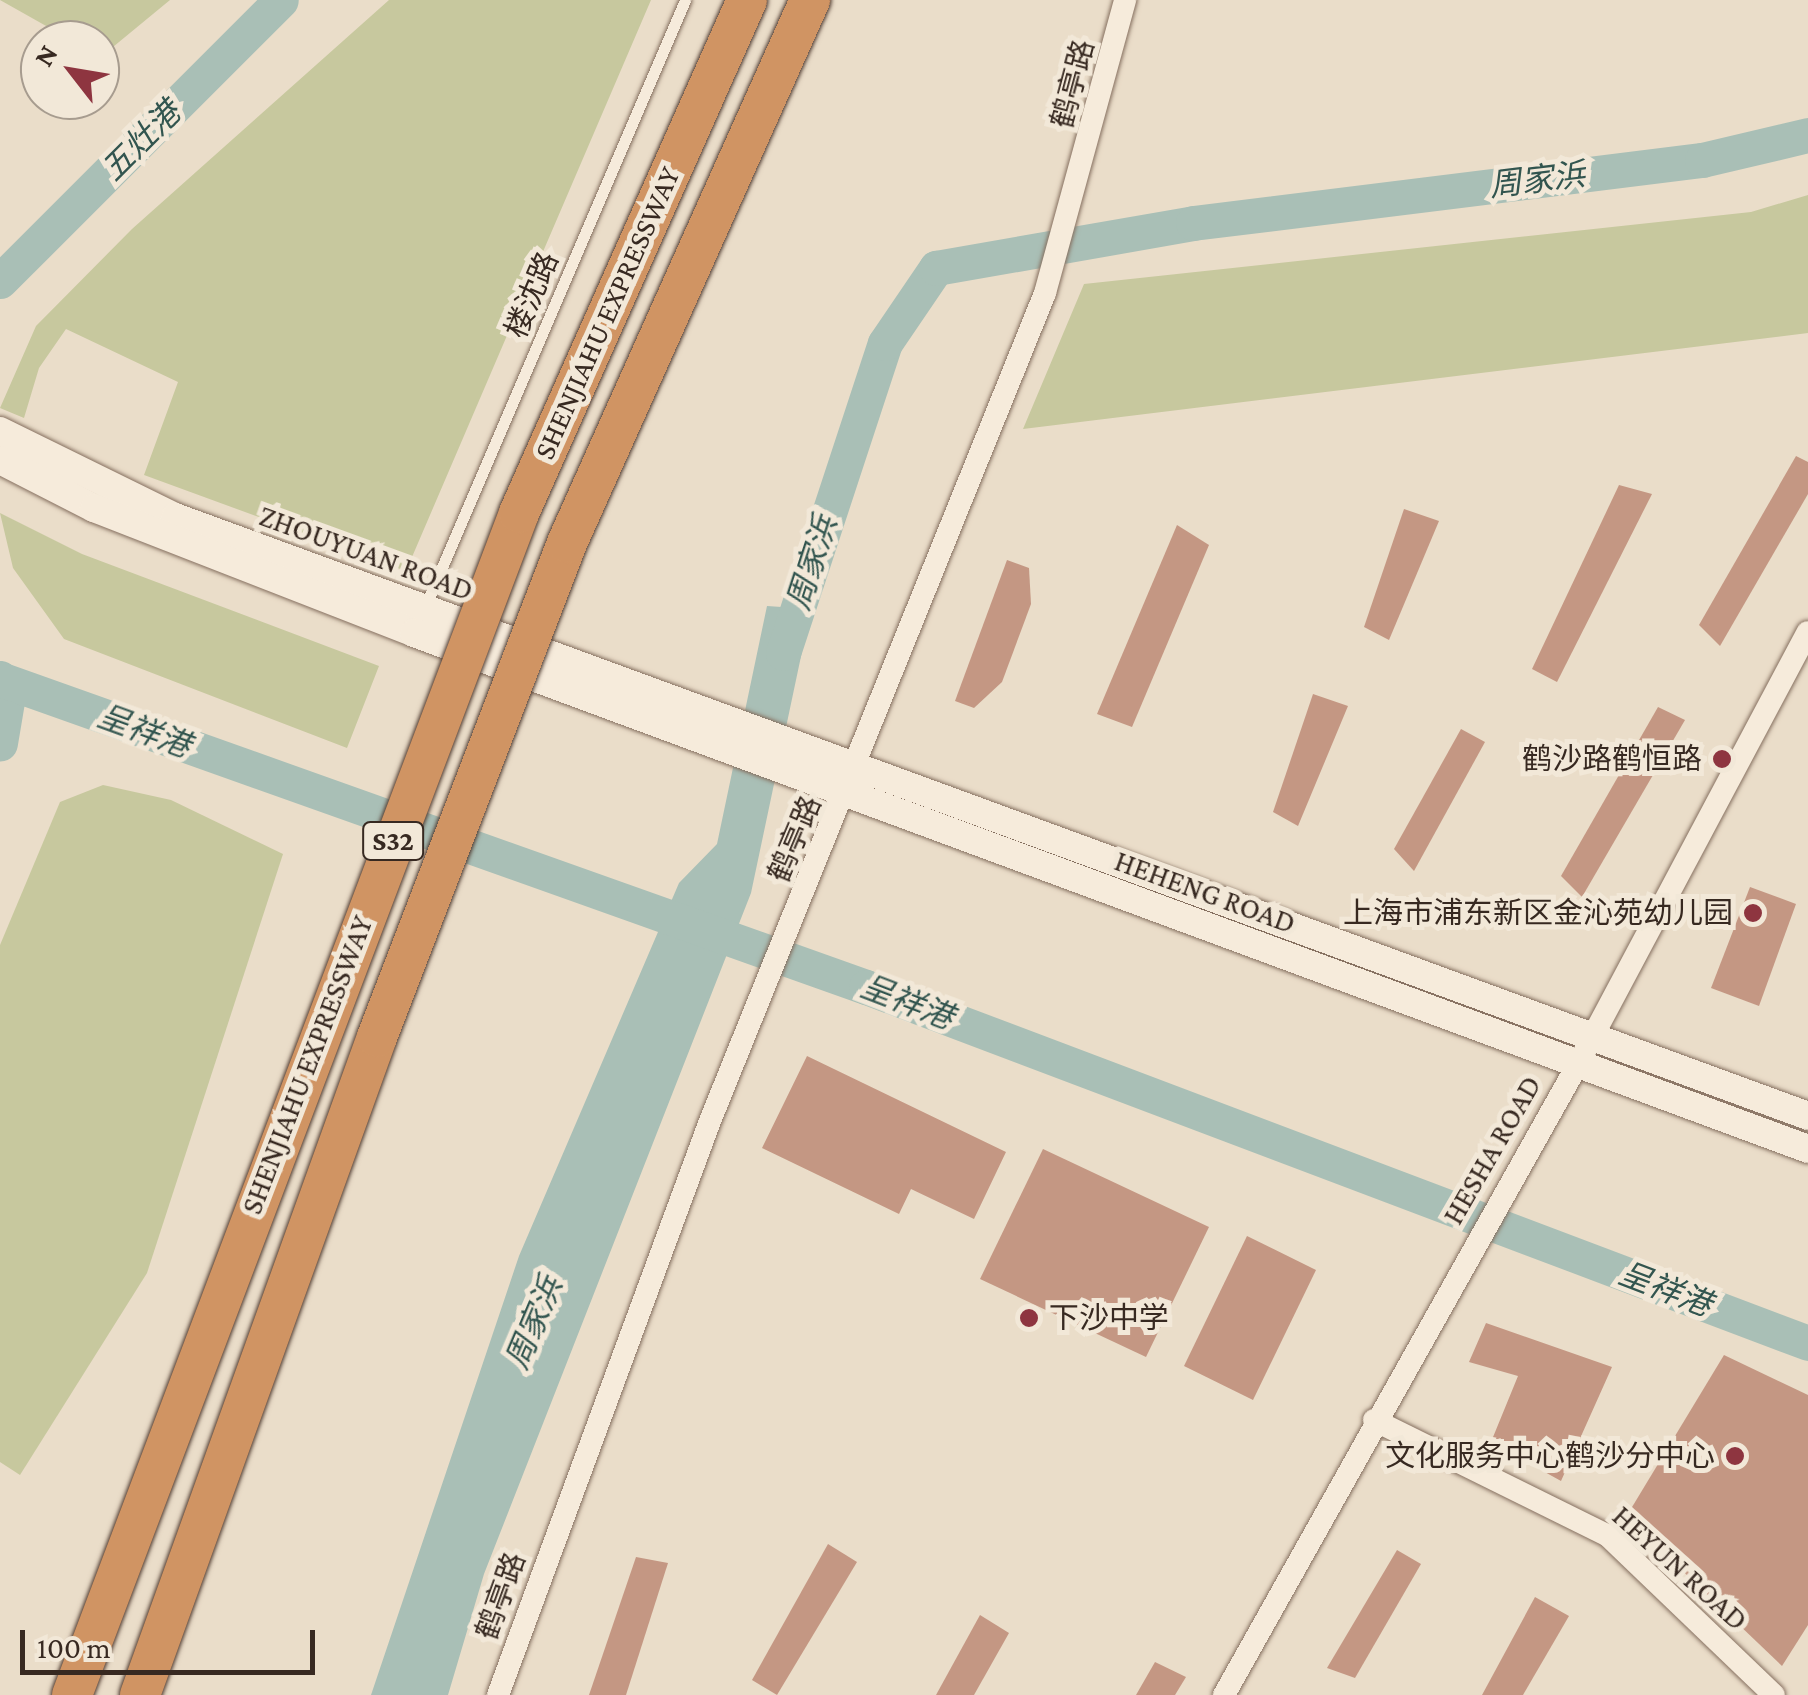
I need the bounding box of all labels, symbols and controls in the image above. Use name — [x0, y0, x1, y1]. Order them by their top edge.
north arrow — [20, 20, 120, 120]
street label: 鹤亭路 — [1044, 36, 1102, 132]
text: N — [27, 39, 64, 71]
water label: 五灶港 — [93, 93, 189, 189]
water label: 周家浜 — [1487, 155, 1587, 205]
street label: SHENJIAHU EXPRESSWAY — [526, 161, 688, 465]
street label: 楼沈路 — [498, 247, 566, 343]
street label: ZHOUYUAN ROAD — [254, 498, 478, 608]
water label: 周家浜 — [779, 511, 845, 615]
water label: 呈祥港 — [92, 697, 196, 765]
place label: 鹤沙路鹤恒路 — [1522, 741, 1702, 777]
marker: 鹤沙路鹤恒路 — [1711, 748, 1733, 770]
street label: 鹤亭路 — [761, 791, 829, 887]
road number: S32 — [360, 818, 426, 864]
street label: HEHENG ROAD — [1110, 843, 1300, 941]
place label: 上海市浦东新区金沁苑幼儿园 — [1343, 895, 1733, 931]
marker: 上海市浦东新区金沁苑幼儿园 — [1742, 902, 1764, 924]
street label: SHENJIAHU EXPRESSWAY — [233, 911, 381, 1219]
water label: 呈祥港 — [855, 967, 959, 1037]
street label: HESHA ROAD — [1435, 1069, 1549, 1231]
water label: 呈祥港 — [1613, 1254, 1717, 1324]
water label: 周家浜 — [498, 1271, 570, 1375]
place label: 下沙中学 — [1049, 1300, 1169, 1336]
marker: 下沙中学 — [1018, 1307, 1040, 1329]
place label: 文化服务中心鹤沙分中心 — [1385, 1438, 1715, 1474]
marker: 文化服务中心鹤沙分中心 — [1724, 1445, 1746, 1467]
street label: HEYUN ROAD — [1605, 1498, 1755, 1638]
street label: 鹤亭路 — [469, 1548, 533, 1644]
scale bar — [25, 1610, 320, 1672]
text: 100 m — [37, 1631, 111, 1664]

